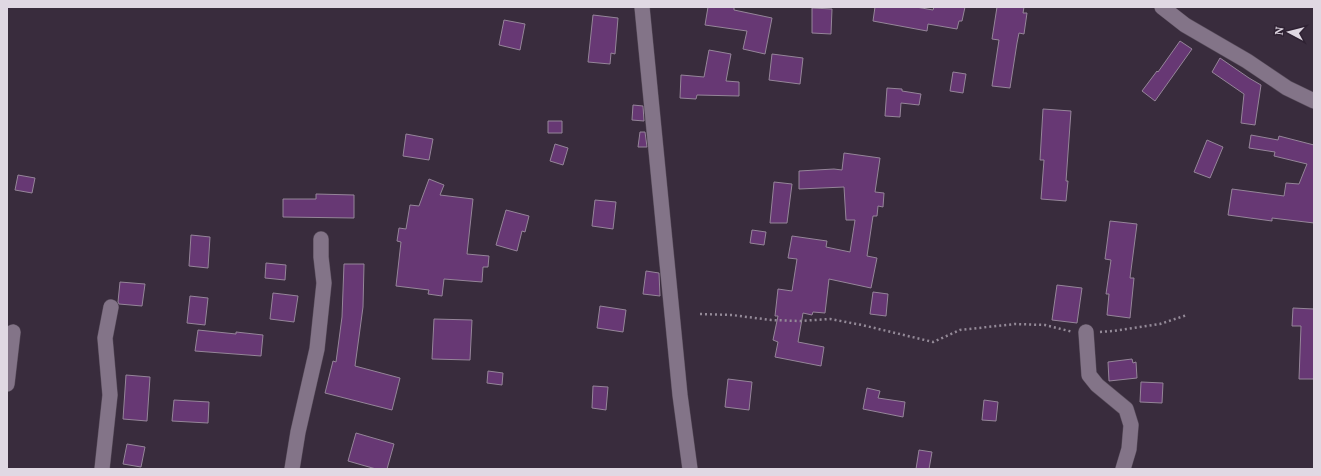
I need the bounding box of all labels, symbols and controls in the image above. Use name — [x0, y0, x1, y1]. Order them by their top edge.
north arrow — [1269, 12, 1309, 52]
text: N — [1272, 25, 1287, 36]

